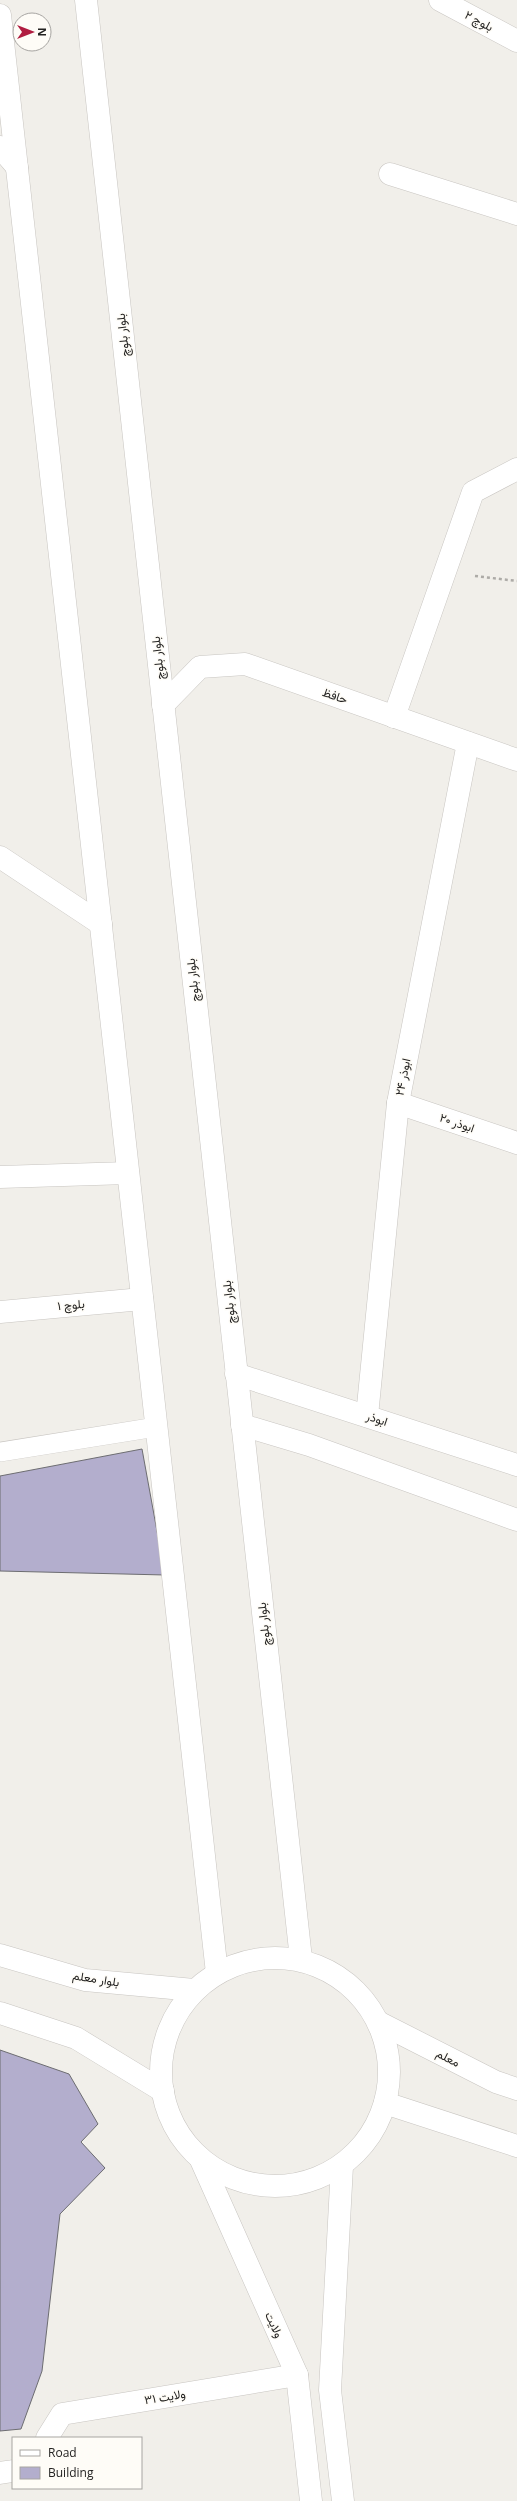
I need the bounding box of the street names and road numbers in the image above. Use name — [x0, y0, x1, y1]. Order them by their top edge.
street label: بلوچ ۲ — [461, 6, 497, 36]
street label: بلوار بلوچ — [112, 312, 134, 358]
street label: بلوار بلوچ — [147, 635, 169, 681]
street label: حافظ — [320, 683, 350, 708]
street label: بلوار بلوچ — [182, 957, 204, 1003]
street label: ابوذر ۲۴ — [391, 1057, 414, 1097]
street label: ابوذر ۲۰ — [437, 1109, 477, 1136]
street label: بلوار بلوچ — [218, 1279, 240, 1325]
street label: بلوچ ۱ — [57, 1295, 85, 1315]
street label: ابوذر — [363, 1407, 390, 1430]
street label: بلوار بلوچ — [253, 1601, 275, 1647]
street label: بلوار معلم — [71, 1966, 121, 1991]
street label: معلم — [433, 2044, 463, 2071]
street label: ولایت — [261, 2309, 288, 2341]
street label: ولایت ۳۱ — [143, 2385, 187, 2408]

